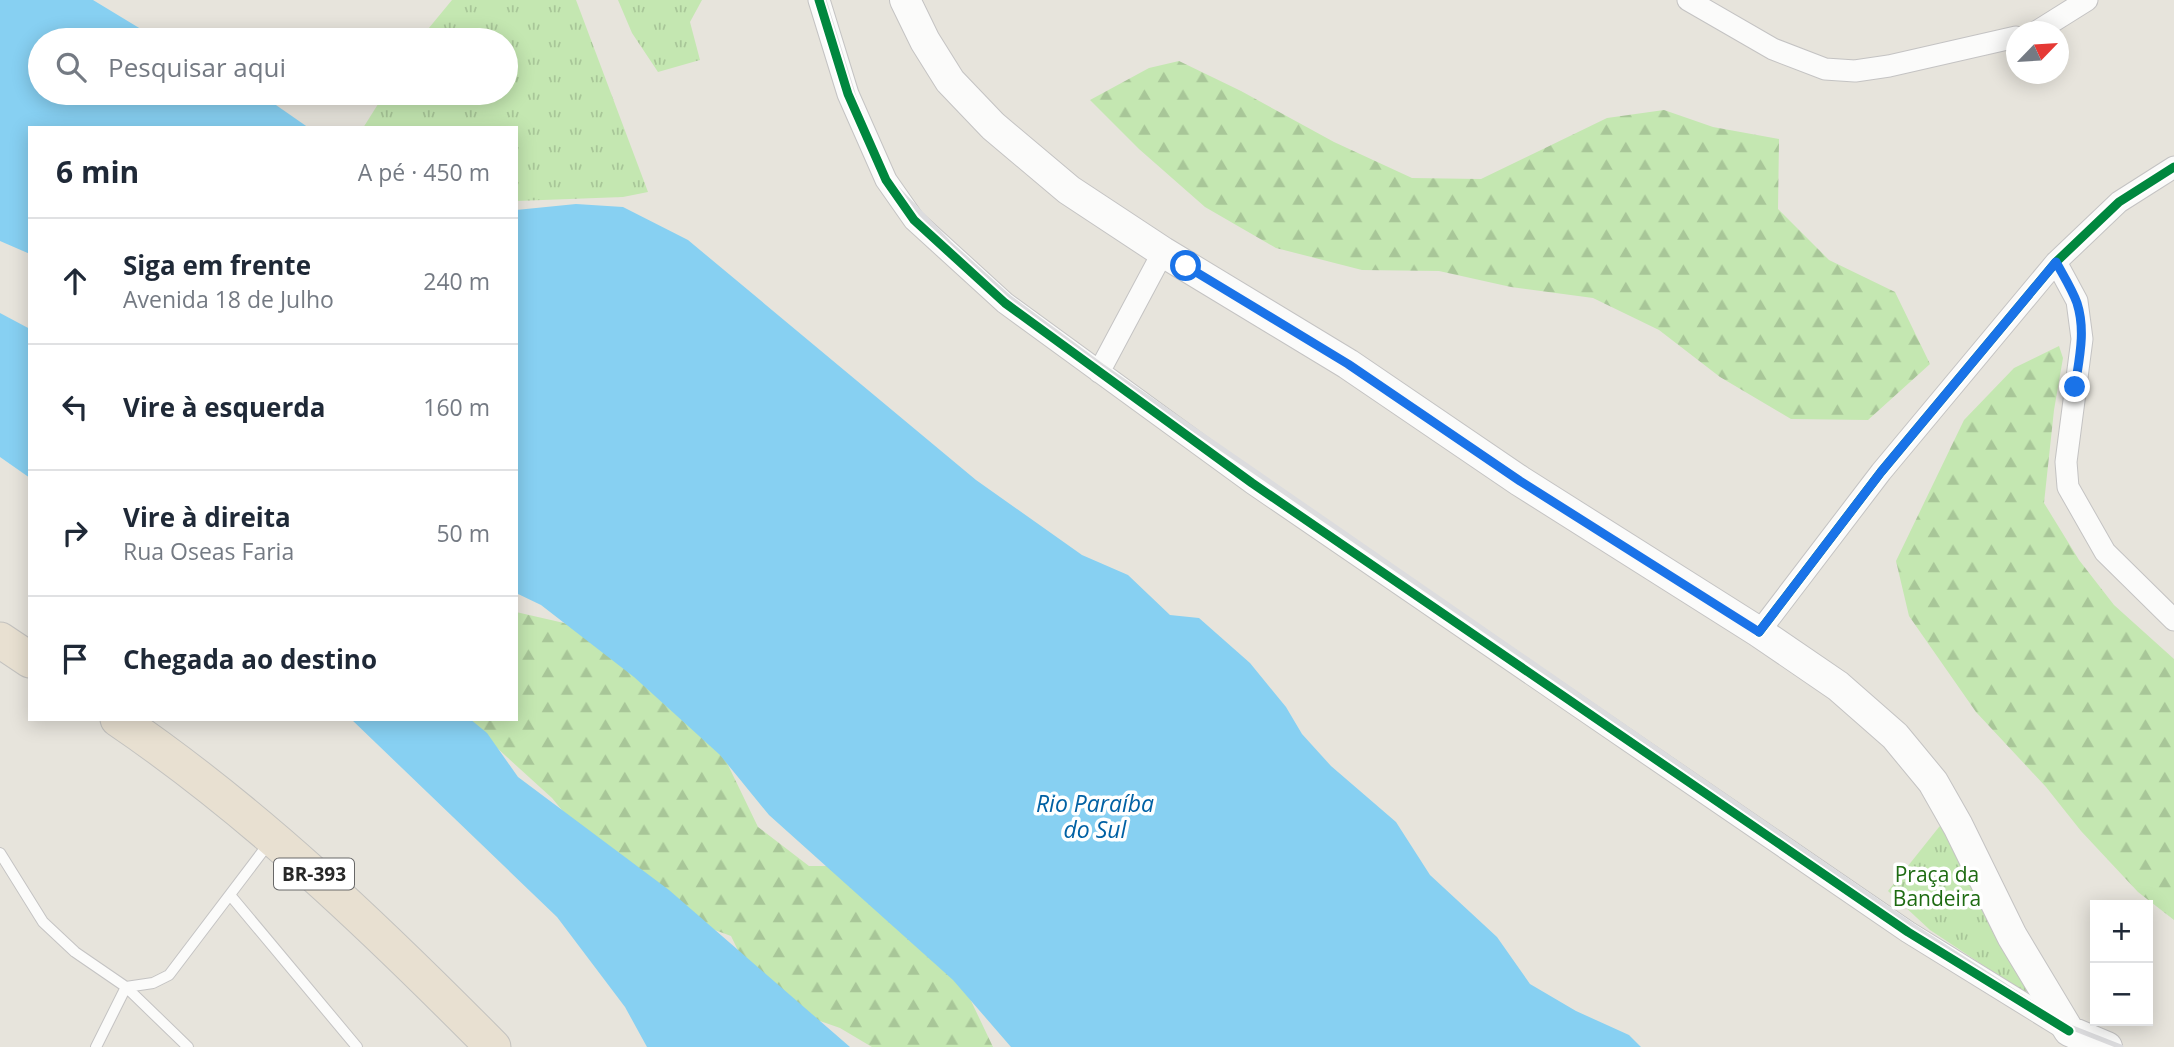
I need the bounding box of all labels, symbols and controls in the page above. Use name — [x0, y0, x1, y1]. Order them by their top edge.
north arrow — [2006, 21, 2069, 84]
search box — [28, 28, 518, 105]
icon: search — [52, 48, 90, 86]
text: Pesquisar aqui — [108, 49, 286, 85]
text: 6 min — [56, 151, 139, 192]
text: A pé · 450 m — [358, 156, 490, 188]
text: Siga em frente — [123, 247, 311, 283]
route start — [1170, 250, 1201, 281]
icon: ahead — [56, 262, 94, 300]
text: 240 m — [423, 265, 490, 297]
text: Avenida 18 de Julho — [123, 283, 334, 315]
route end — [2059, 371, 2090, 402]
icon: left — [56, 388, 94, 426]
text: Vire à esquerda — [123, 389, 325, 425]
text: 160 m — [423, 391, 490, 423]
text: Vire à direita — [123, 499, 291, 535]
icon: right — [56, 514, 94, 552]
text: 50 m — [436, 517, 490, 549]
text: Rua Oseas Faria — [123, 535, 294, 567]
icon: arrive — [56, 640, 94, 678]
text: Chegada ao destino — [123, 641, 377, 677]
water label: Rio Paraíba do Sul — [1036, 787, 1154, 845]
road number: BR-393 — [274, 859, 354, 890]
park label: Praça da Bandeira — [1893, 860, 1981, 912]
map controls — [2090, 900, 2153, 1026]
button: + — [2090, 900, 2153, 963]
button: − — [2090, 963, 2153, 1026]

